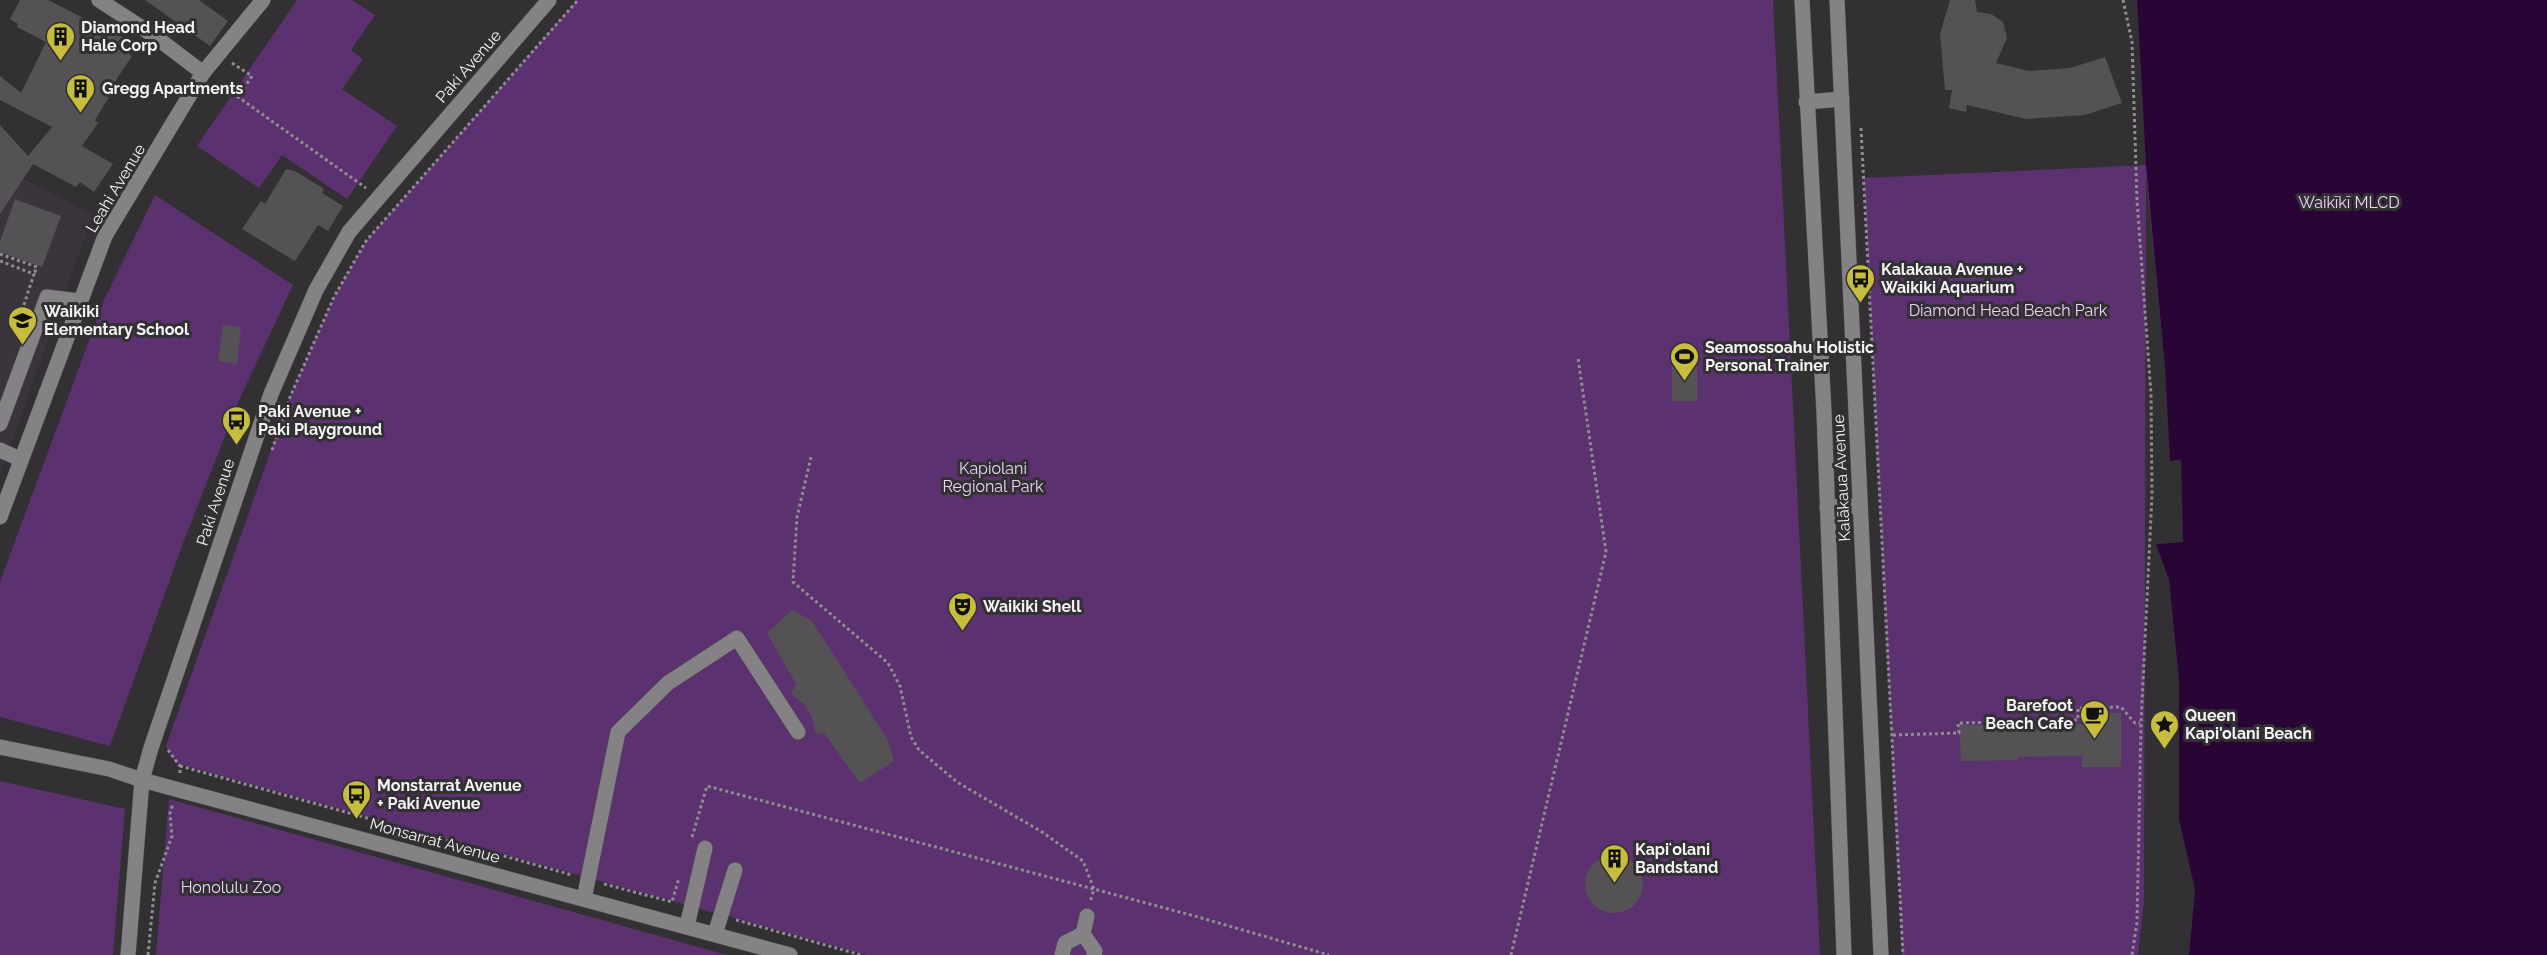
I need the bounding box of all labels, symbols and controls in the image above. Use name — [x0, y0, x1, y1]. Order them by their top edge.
place label: Diamond Head Hale Corp — [81, 18, 195, 55]
building icon: Diamond Head Hale Corp — [44, 20, 76, 62]
street label: Paki Avenue — [432, 26, 505, 107]
building icon: Gregg Apartments — [65, 72, 97, 114]
place label: Gregg Apartments — [102, 79, 244, 98]
street label: Leahi Avenue — [82, 141, 149, 236]
park label: Waikīkī MLCD — [2298, 193, 2400, 212]
place label: Kalakaua Avenue + Waikiki Aquarium — [1881, 260, 2024, 297]
bus stop icon: Kalakaua Avenue + Waikiki Aquarium — [1844, 262, 1876, 304]
park label: Diamond Head Beach Park — [1909, 301, 2108, 320]
place label: Waikiki Elementary School — [44, 302, 190, 339]
school or university icon: Waikiki Elementary School — [7, 304, 39, 346]
place label: Seamossoahu Holistic Personal Trainer — [1705, 338, 1874, 375]
sports icon: Seamossoahu Holistic Personal Trainer — [1668, 340, 1700, 382]
place label: Paki Avenue + Paki Playground — [258, 402, 382, 439]
bus stop icon: Paki Avenue + Paki Playground — [221, 404, 253, 446]
street label: Kalākaua Avenue — [1829, 414, 1854, 542]
street label: Paki Avenue — [192, 456, 238, 548]
park label: Kapiolani Regional Park — [942, 459, 1044, 496]
theatre icon: Waikiki Shell — [946, 590, 978, 632]
place label: Waikiki Shell — [983, 597, 1082, 616]
place label: Barefoot Beach Cafe — [1985, 696, 2073, 733]
cafe icon: Barefoot Beach Cafe — [2078, 698, 2110, 740]
place label: Queen Kapi'olani Beach — [2185, 706, 2312, 743]
place icon: Queen Kapi'olani Beach — [2148, 708, 2180, 750]
place label: Monstarrat Avenue + Paki Avenue — [377, 776, 522, 813]
bus stop icon: Monstarrat Avenue + Paki Avenue — [340, 778, 372, 820]
street label: Monsarrat Avenue — [368, 814, 502, 867]
place label: Kapiʻolani Bandstand — [1635, 840, 1718, 877]
building icon: Kapiʻolani Bandstand — [1598, 842, 1630, 884]
park label: Honolulu Zoo — [181, 878, 281, 897]

